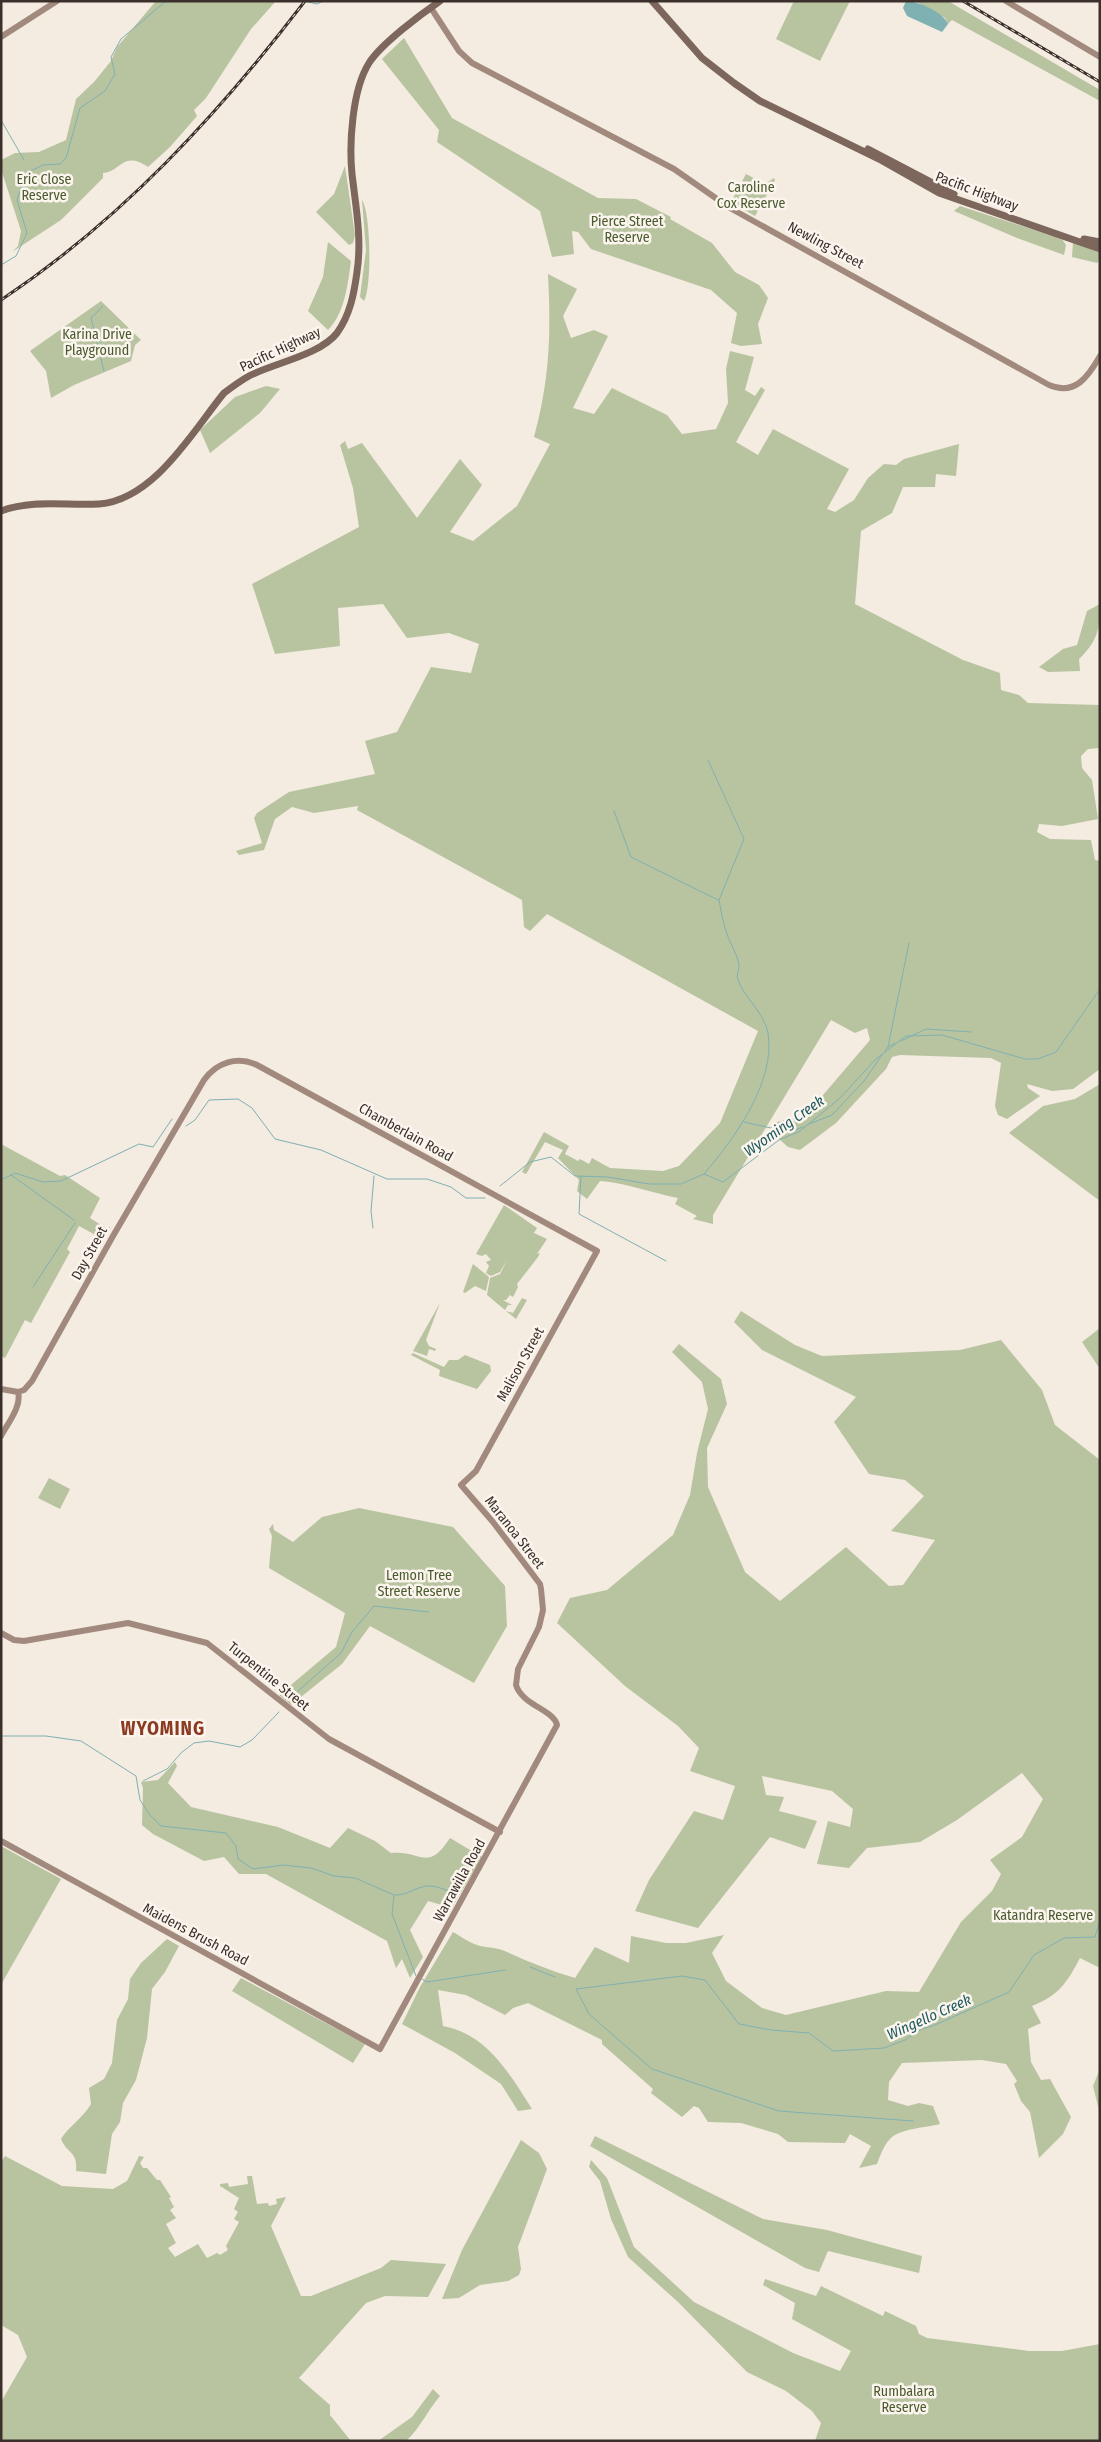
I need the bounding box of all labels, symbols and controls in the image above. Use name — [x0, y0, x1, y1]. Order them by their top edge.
street label: Pacific Highway — [933, 168, 1021, 215]
park label: Eric Close Reserve — [17, 171, 72, 204]
park label: Caroline Cox Reserve — [717, 179, 785, 212]
park label: Pierce Street Reserve — [591, 213, 664, 246]
street label: Newling Street — [785, 218, 867, 273]
street label: Pacific Highway — [237, 323, 324, 376]
park label: Karina Drive Playground — [62, 326, 132, 359]
water label: Wyoming Creek — [740, 1091, 828, 1160]
street label: Chamberlain Road — [356, 1100, 456, 1165]
street label: Day Street — [68, 1223, 111, 1283]
street label: Malison Street — [493, 1324, 548, 1404]
street label: Maranoa Street — [481, 1493, 548, 1572]
park label: Lemon Tree Street Reserve — [378, 1567, 461, 1600]
street label: Turpentine Street — [224, 1638, 313, 1715]
district label: WYOMING — [121, 1717, 205, 1740]
street label: Warrawilla Road — [430, 1836, 489, 1925]
street label: Maidens Brush Road — [140, 1899, 251, 1969]
park label: Katandra Reserve — [993, 1907, 1093, 1924]
water label: Wingello Creek — [884, 1990, 975, 2044]
park label: Rumbalara Reserve — [873, 2383, 935, 2416]

